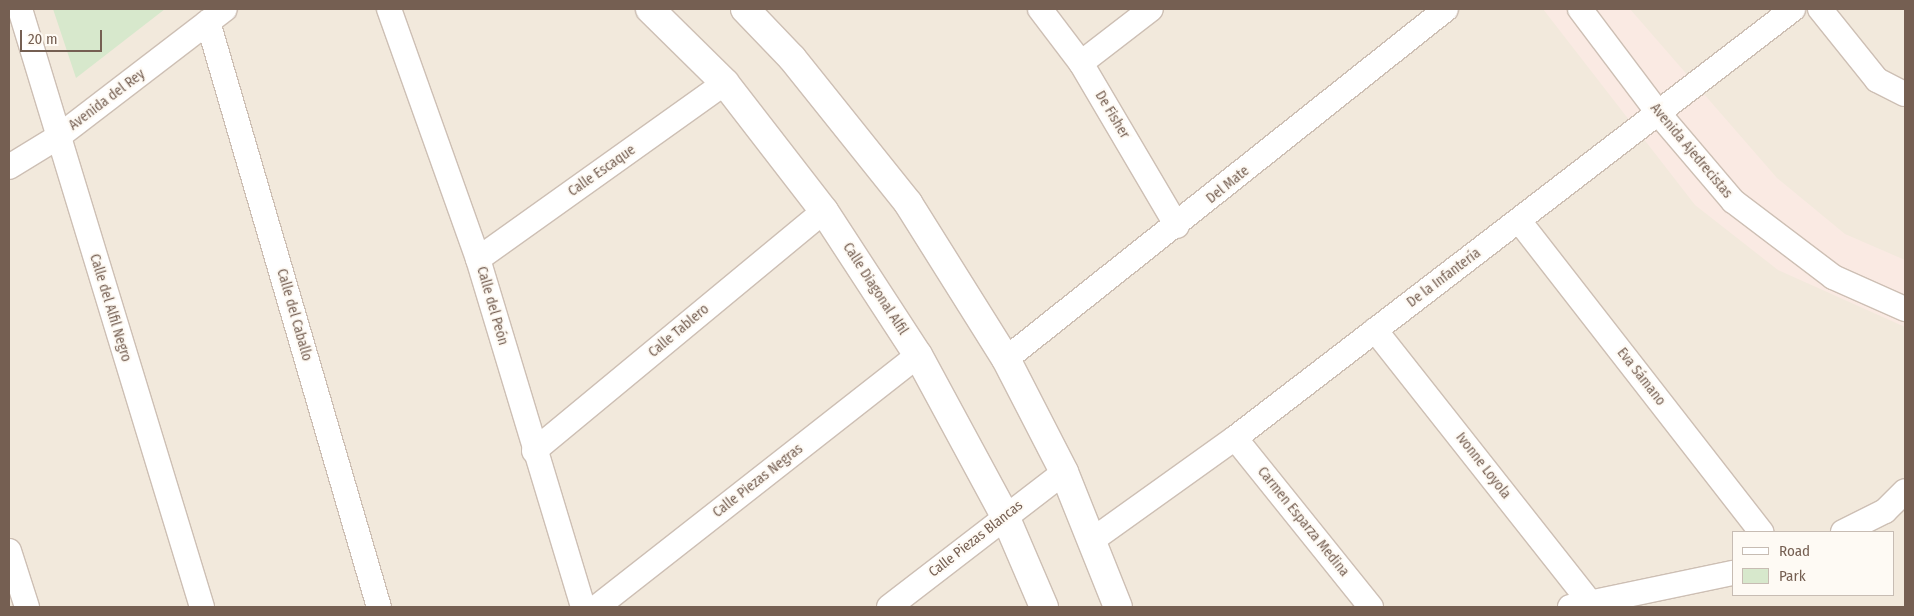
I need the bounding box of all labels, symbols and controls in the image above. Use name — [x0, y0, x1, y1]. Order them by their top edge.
scale bar — [22, 20, 105, 52]
text: 20 m — [28, 30, 58, 48]
street label: Avenida del Rey — [66, 66, 148, 134]
street label: De Fisher — [1091, 88, 1133, 142]
street label: Avenida Ajedrecistas — [1646, 100, 1736, 202]
street label: Calle Escaque — [565, 142, 639, 200]
street label: Del Mate — [1203, 163, 1253, 207]
street label: Calle Diagonal Alfil — [839, 240, 911, 338]
street label: De la Infantería — [1404, 245, 1484, 311]
street label: Calle del Alfil Negro — [86, 252, 134, 364]
street label: Calle del Peón — [473, 265, 511, 347]
street label: Calle del Caballo — [273, 267, 315, 363]
street label: Calle Tablero — [645, 301, 713, 361]
street label: Eva Sámano — [1613, 345, 1669, 409]
street label: Ivonne Loyola — [1452, 430, 1514, 502]
street label: Calle Piezas Negras — [710, 441, 806, 521]
street label: Carmen Esparza Medina — [1254, 464, 1352, 580]
street label: Calle Piezas Blancas — [926, 497, 1026, 581]
legend — [1732, 531, 1894, 596]
text: Road — [1779, 542, 1810, 560]
text: Park — [1779, 567, 1806, 585]

